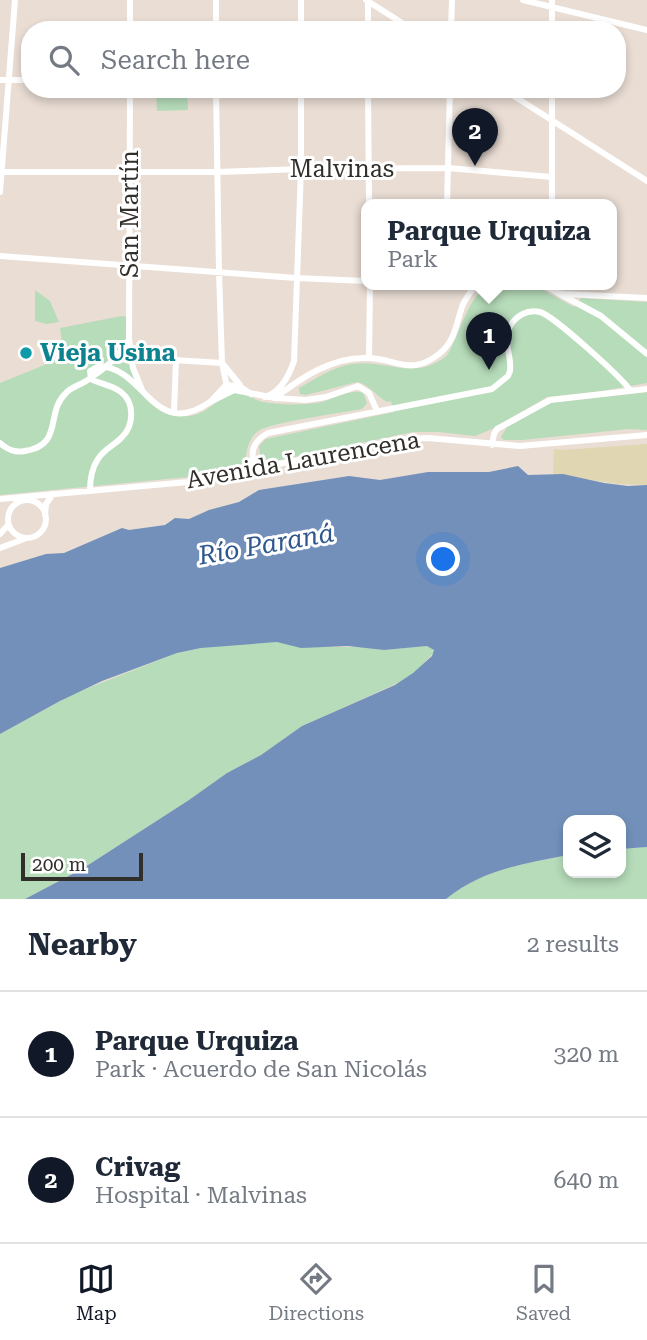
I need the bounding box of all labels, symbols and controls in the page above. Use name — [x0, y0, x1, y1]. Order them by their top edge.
search box — [21, 21, 626, 98]
icon: search — [45, 41, 83, 79]
text: Search here — [101, 45, 250, 75]
pin: 2 — [452, 108, 498, 166]
street label: San Martín — [116, 150, 144, 278]
street label: Malvinas — [290, 155, 394, 183]
popup — [361, 199, 617, 290]
text: Parque Urquiza — [387, 216, 591, 246]
text: Park — [387, 246, 438, 273]
pin: 1 — [466, 312, 512, 370]
place label: Vieja Usina — [40, 339, 176, 367]
marker: Vieja Usina — [18, 345, 34, 361]
street label: Avenida Laurencena — [184, 426, 422, 494]
water label: Río Paraná — [195, 517, 336, 571]
your location — [426, 542, 460, 576]
map controls — [563, 815, 626, 878]
button: layers — [563, 815, 626, 878]
scale bar — [21, 850, 144, 882]
text: 200 m — [32, 853, 86, 876]
text: Nearby — [28, 927, 137, 962]
text: 2 results — [527, 931, 619, 958]
text: Parque Urquiza — [95, 1026, 299, 1056]
text: 1 — [45, 1041, 57, 1068]
text: 320 m — [554, 1041, 619, 1068]
text: Park · Acuerdo de San Nicolás — [95, 1056, 427, 1083]
text: Crivag — [95, 1152, 180, 1182]
text: 2 — [45, 1167, 57, 1194]
text: 640 m — [554, 1167, 619, 1194]
text: Hospital · Malvinas — [95, 1182, 307, 1209]
tab: Map — [76, 1260, 117, 1325]
tab: Directions — [268, 1260, 364, 1325]
tab: Saved — [516, 1260, 571, 1325]

